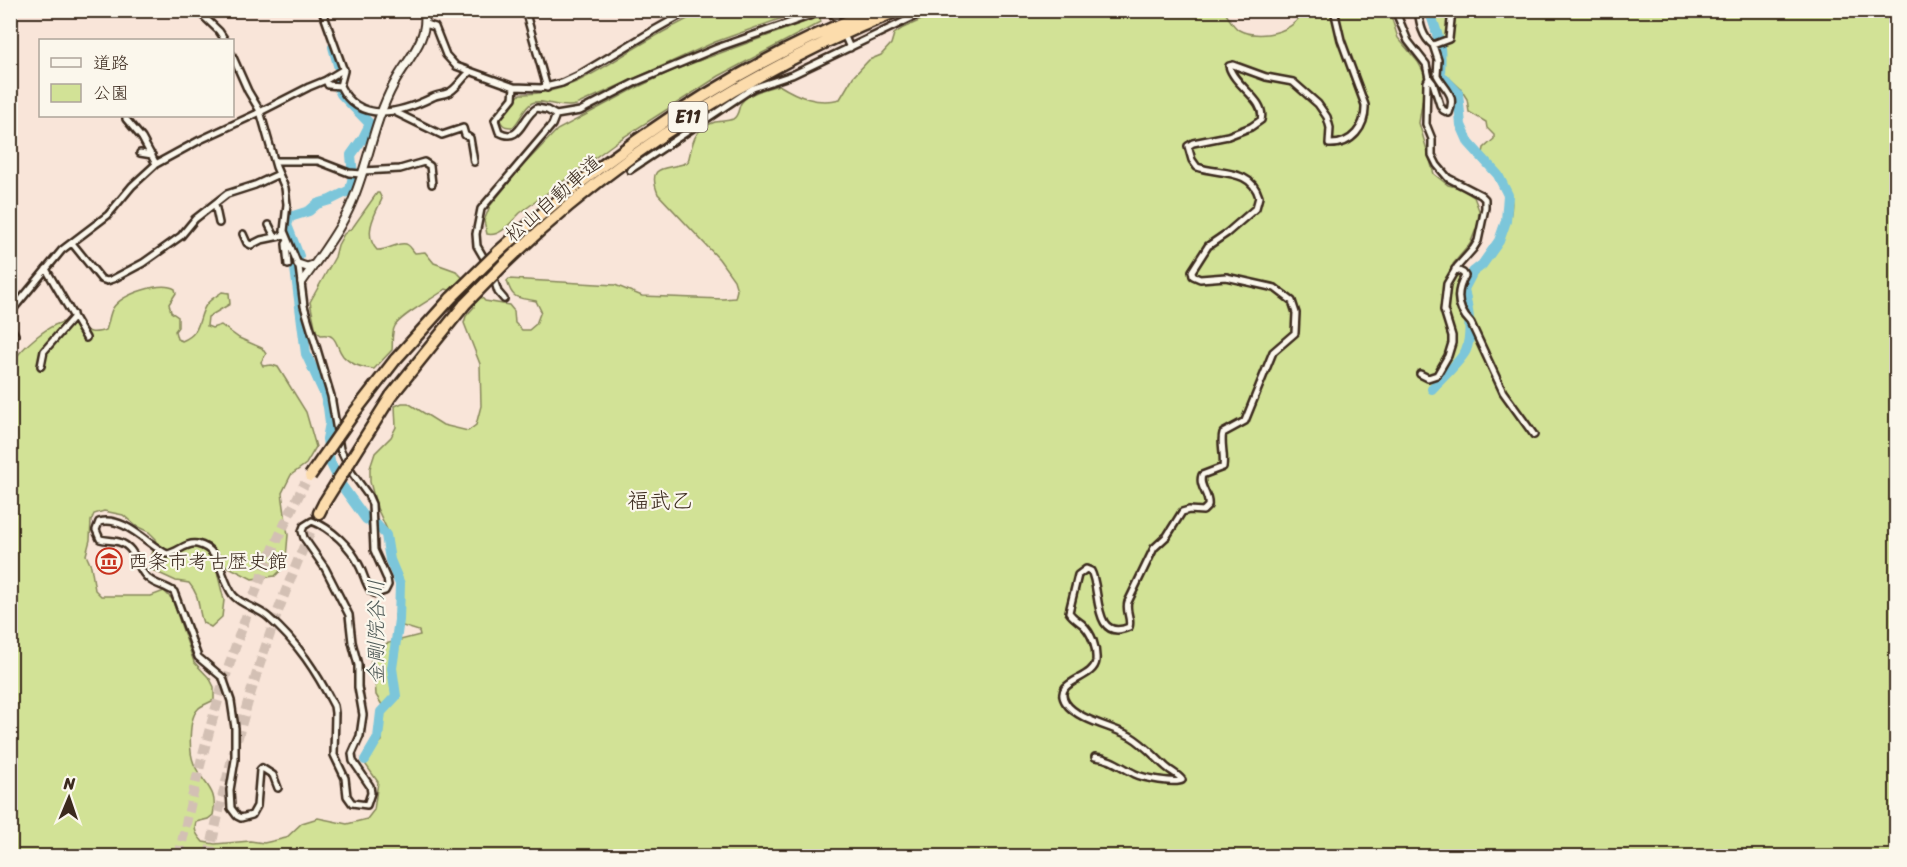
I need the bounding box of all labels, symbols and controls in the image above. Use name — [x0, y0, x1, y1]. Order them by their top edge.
legend — [39, 39, 234, 117]
text: 道路 — [93, 47, 129, 79]
text: 公園 — [93, 77, 129, 109]
road number: E11 — [668, 102, 708, 132]
street label: 松山自動車道 — [497, 146, 610, 251]
district label: 福武乙 — [627, 481, 693, 520]
place label: 西条市考古歴史館 — [128, 544, 288, 579]
museum icon: 西条市考古歴史館 — [94, 546, 124, 576]
water label: 金剛院谷川 — [357, 580, 395, 685]
north arrow — [39, 768, 99, 828]
text: N — [62, 769, 76, 798]

